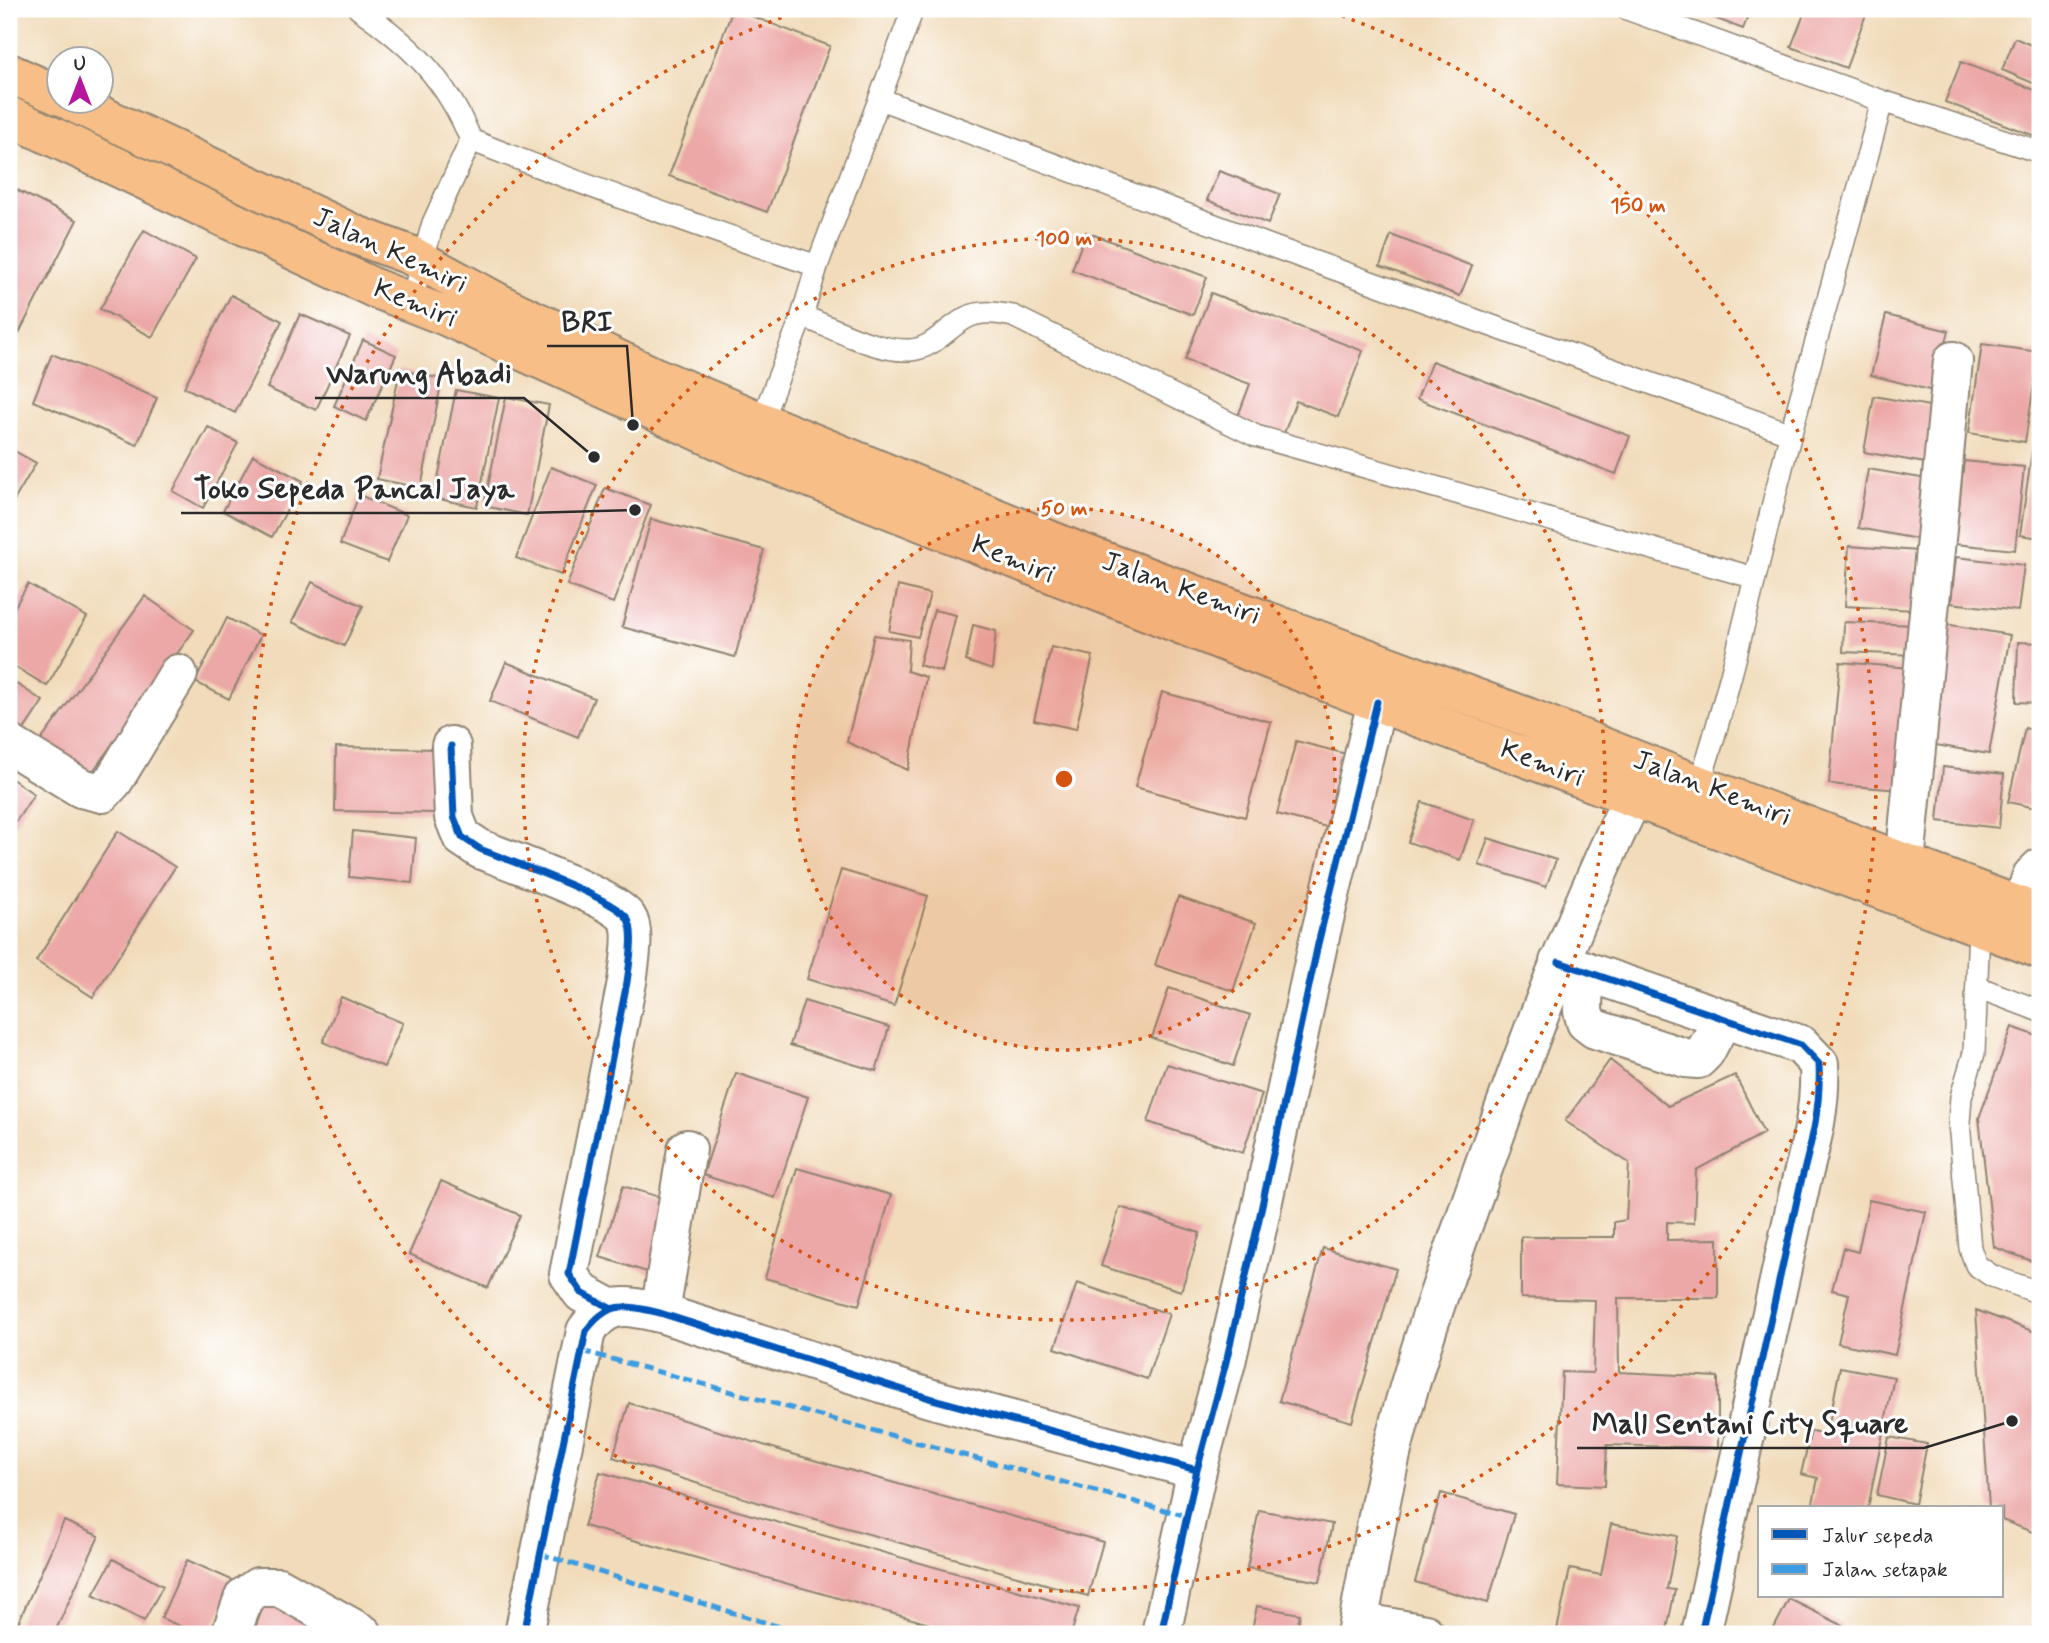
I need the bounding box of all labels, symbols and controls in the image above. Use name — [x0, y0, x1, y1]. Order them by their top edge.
north arrow — [46, 46, 116, 116]
text: U — [74, 52, 86, 77]
text: 150 m — [1610, 192, 1666, 220]
street label: Jalan Kemiri — [307, 199, 473, 303]
text: 100 m — [1036, 225, 1092, 253]
street label: Kemiri — [368, 271, 462, 337]
callout: BRI — [547, 295, 627, 346]
text: BRI — [561, 303, 613, 342]
callout: Warung Abadi — [315, 347, 524, 398]
text: Warung Abadi — [325, 355, 512, 395]
callout: Toko Sepeda Pancal Jaya — [181, 462, 527, 513]
text: Toko Sepeda Pancal Jaya — [194, 470, 515, 509]
text: 50 m — [1041, 495, 1088, 523]
street label: Kemiri — [966, 527, 1060, 593]
street label: Jalan Kemiri — [1097, 543, 1265, 635]
street label: Kemiri — [1495, 731, 1589, 797]
street label: Jalan Kemiri — [1628, 742, 1796, 836]
centre of rings — [1052, 767, 1076, 791]
callout: Mall Sentani City Square — [1577, 1397, 1924, 1448]
text: Mall Sentani City Square — [1592, 1405, 1908, 1444]
legend — [1758, 1506, 2004, 1598]
text: Jalur sepeda — [1822, 1522, 1933, 1550]
text: Jalan setapak — [1822, 1556, 1948, 1584]

